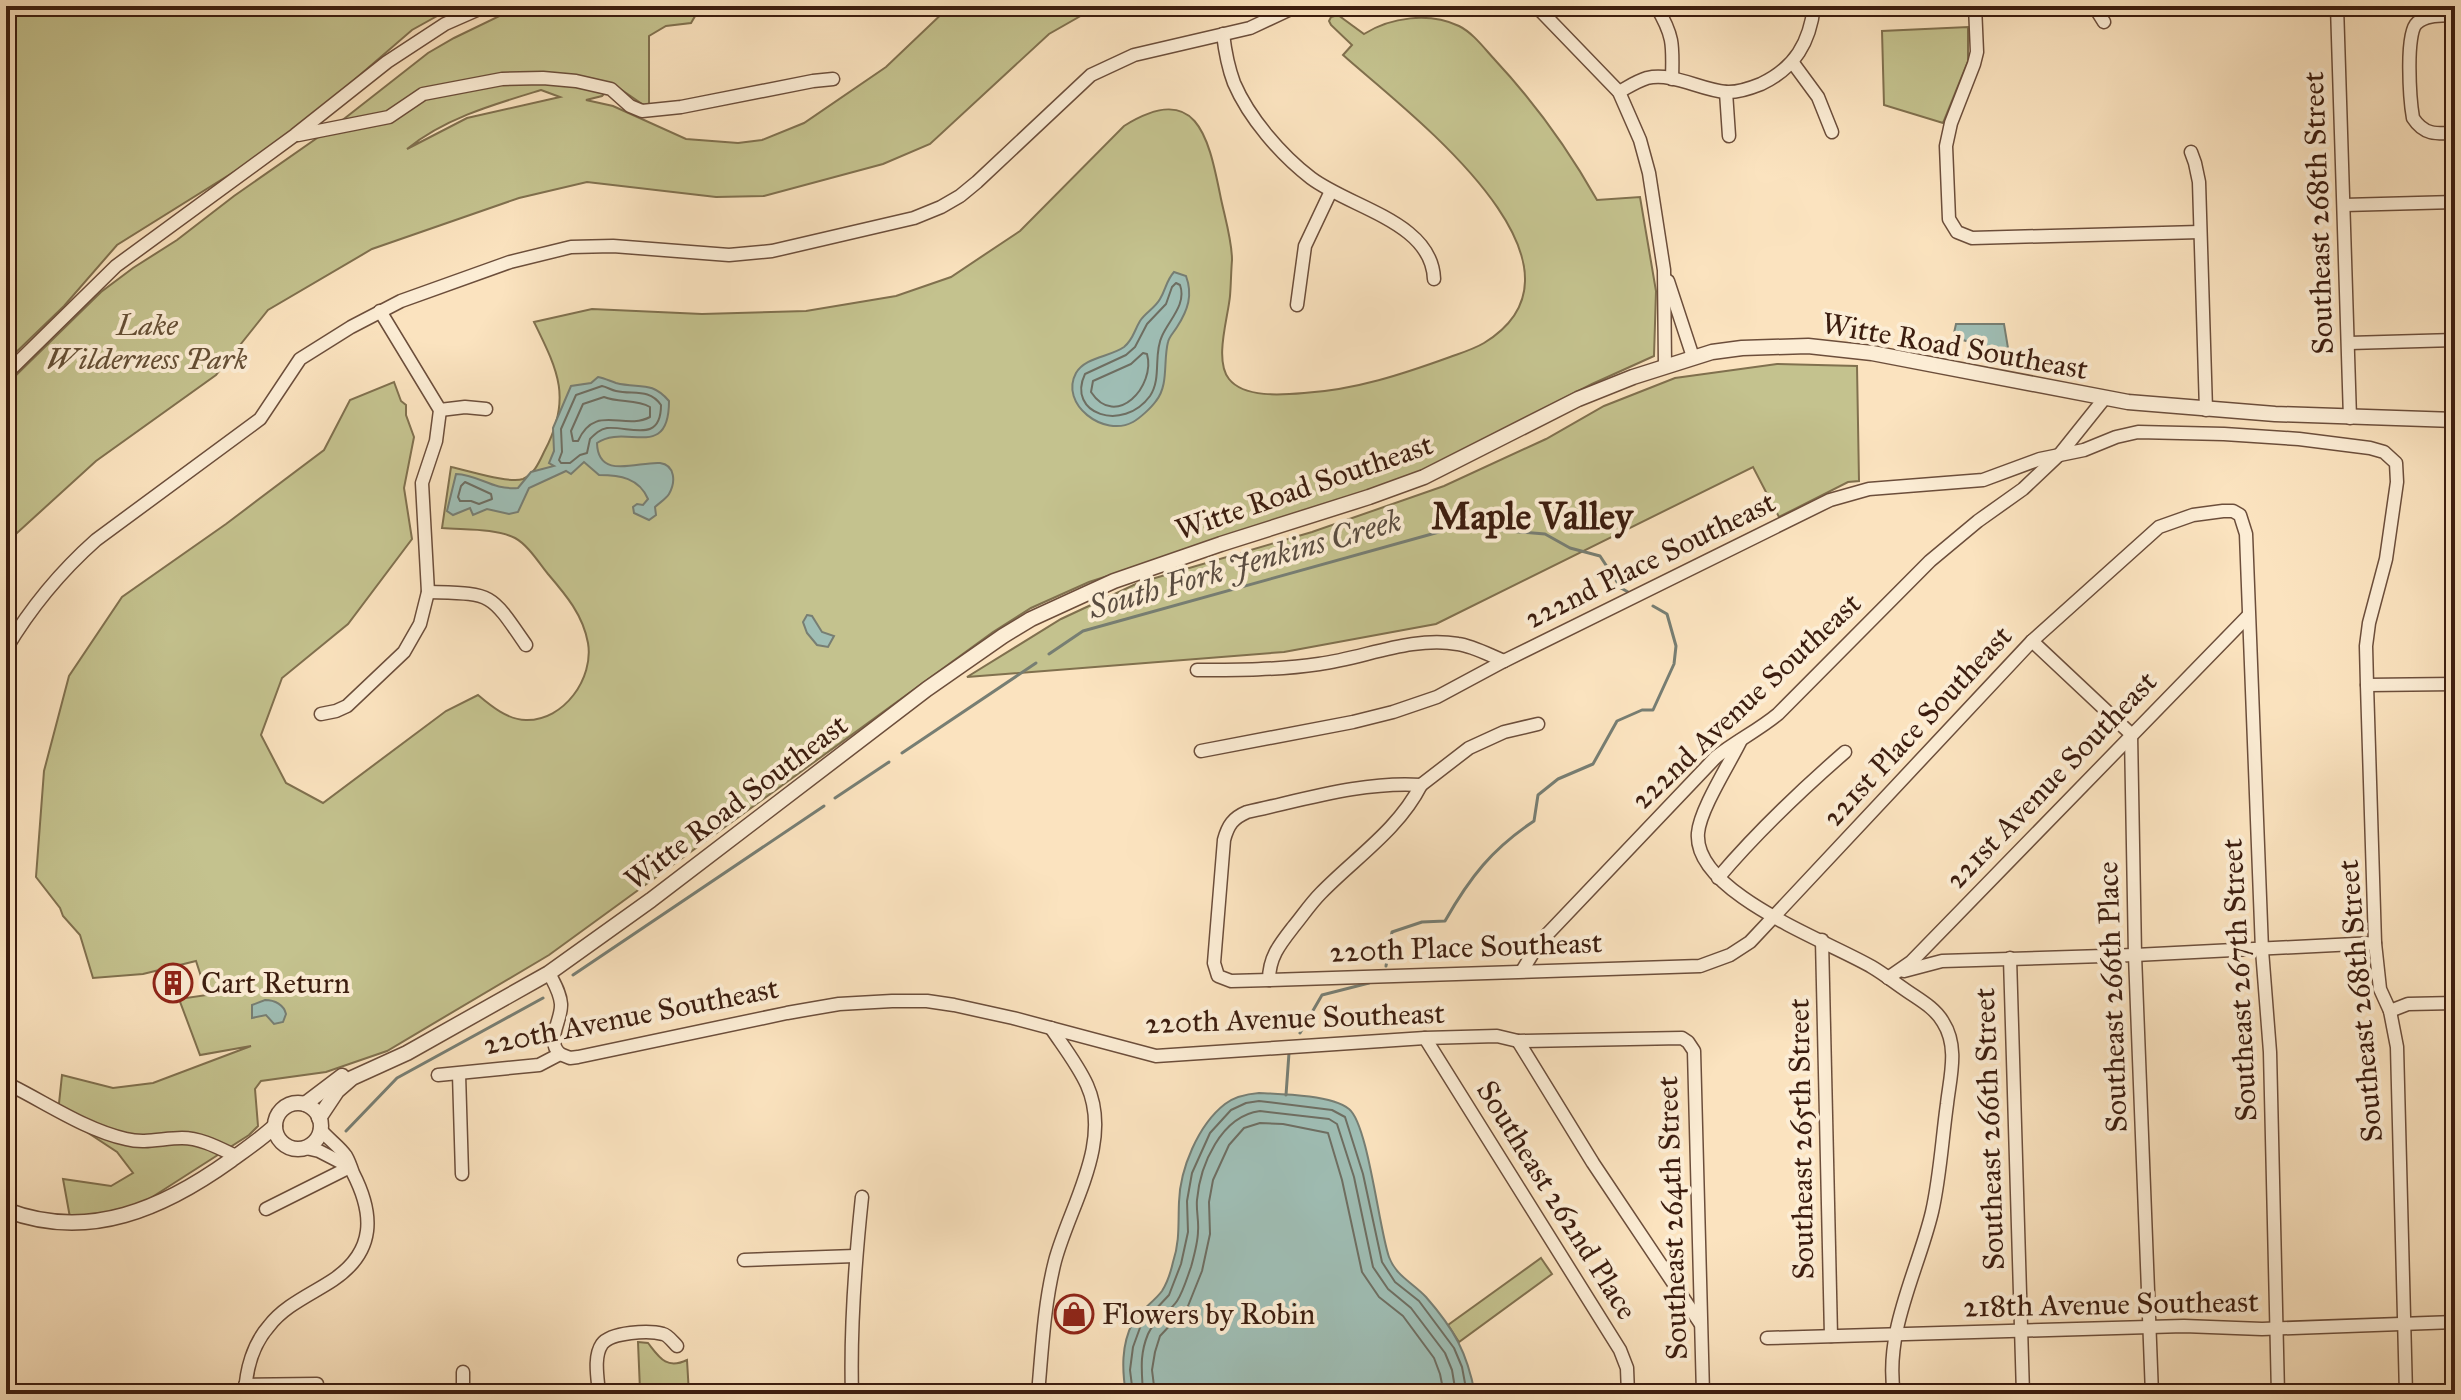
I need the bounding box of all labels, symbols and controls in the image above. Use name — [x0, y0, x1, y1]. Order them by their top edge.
street label: Southeast 268th Street — [2295, 70, 2341, 355]
street label: Witte Road Southeast — [1819, 305, 2091, 387]
park label: Lake Wilderness Park — [46, 307, 248, 377]
street label: Witte Road Southeast — [1171, 426, 1438, 548]
street label: 222nd Place Southeast — [1519, 484, 1781, 636]
district label: Maple Valley — [1431, 493, 1634, 539]
water label: South Fork Jenkins Creek — [1083, 501, 1406, 628]
street label: 222nd Avenue Southeast — [1624, 585, 1869, 817]
street label: 221st Place Southeast — [1815, 618, 2020, 834]
street label: 221st Avenue Southeast — [1938, 663, 2164, 896]
street label: Witte Road Southeast — [617, 706, 855, 898]
street label: Southeast 267th Street — [2214, 837, 2264, 1122]
street label: Southeast 268th Street — [2330, 858, 2390, 1144]
street label: Southeast 266th Place — [2089, 861, 2135, 1133]
street label: 220th Place Southeast — [1329, 924, 1603, 970]
building icon: Cart Return — [152, 962, 194, 1004]
place label: Cart Return — [201, 965, 350, 1001]
street label: 220th Avenue Southeast — [480, 970, 782, 1062]
street label: Southeast 266th Street — [1966, 987, 2012, 1271]
street label: 220th Avenue Southeast — [1145, 995, 1446, 1041]
street label: Southeast 265th Street — [1781, 998, 1821, 1280]
street label: Southeast 262nd Place — [1469, 1074, 1645, 1326]
street label: Southeast 264th Street — [1649, 1075, 1695, 1361]
street label: 218th Avenue Southeast — [1963, 1283, 2259, 1325]
shop icon: Flowers by Robin — [1053, 1293, 1095, 1335]
place label: Flowers by Robin — [1102, 1296, 1315, 1332]

